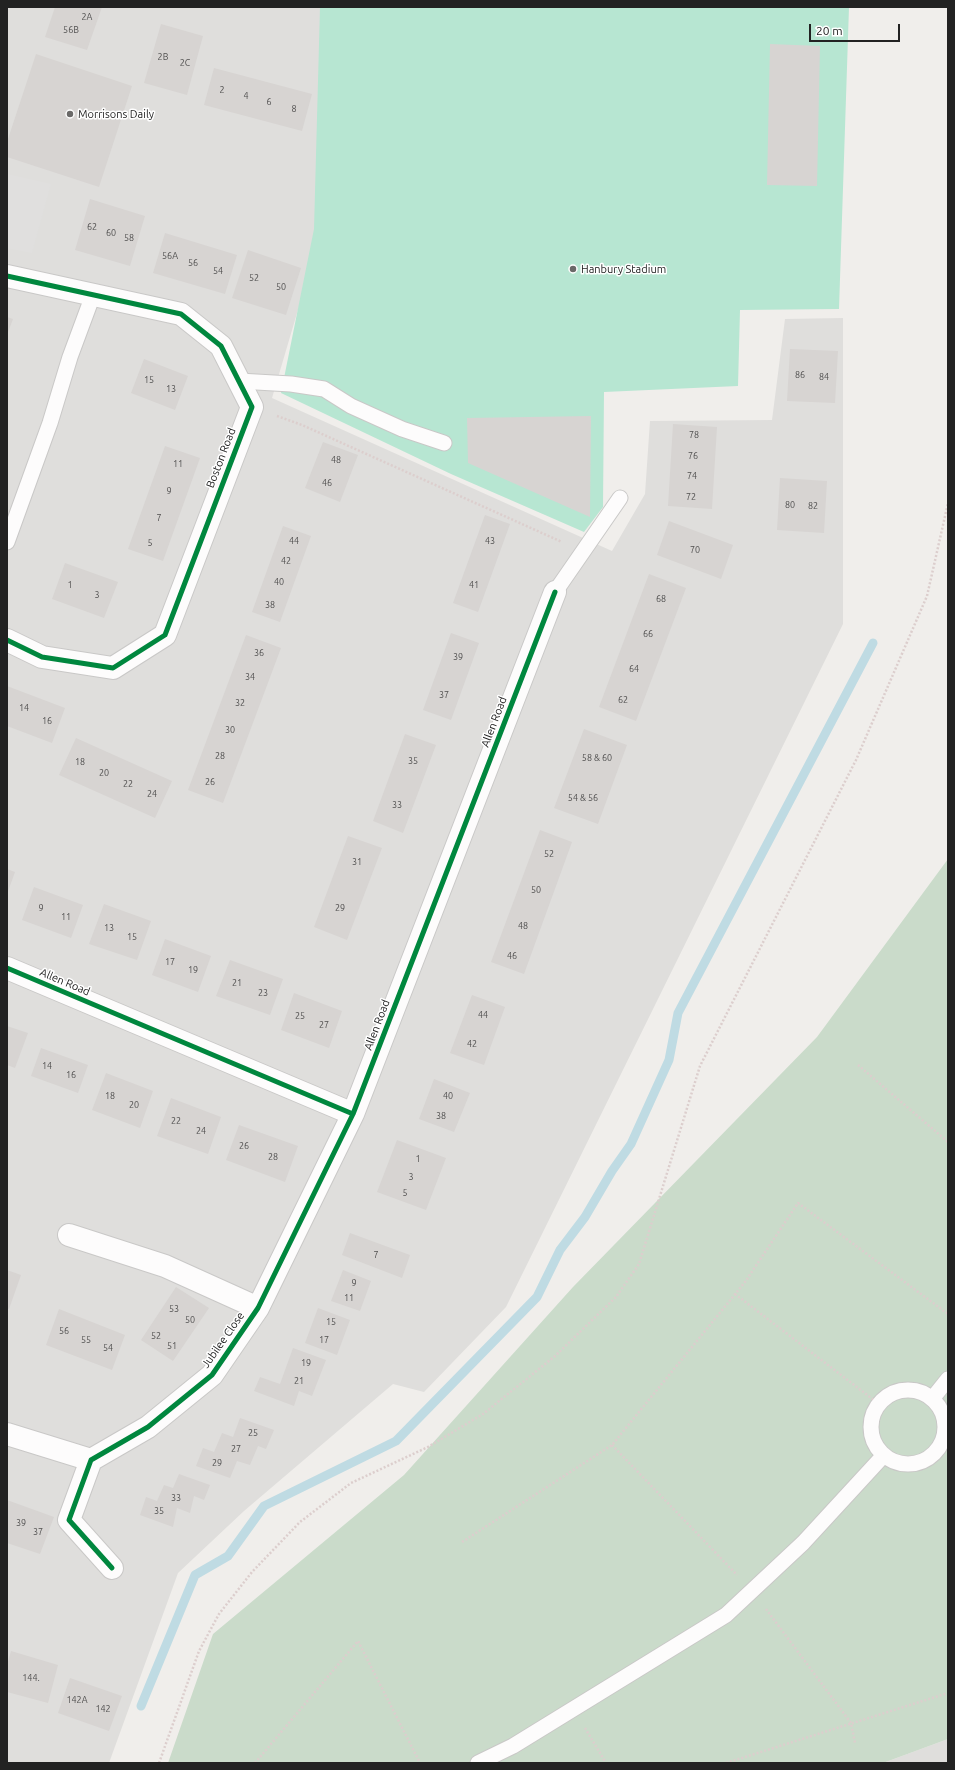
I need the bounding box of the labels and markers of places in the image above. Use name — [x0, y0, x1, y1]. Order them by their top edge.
place label: Morrisons Daily — [78, 107, 154, 121]
marker: Morrisons Daily — [65, 109, 75, 119]
place label: Hanbury Stadium — [581, 262, 666, 276]
marker: Hanbury Stadium — [568, 264, 578, 274]

